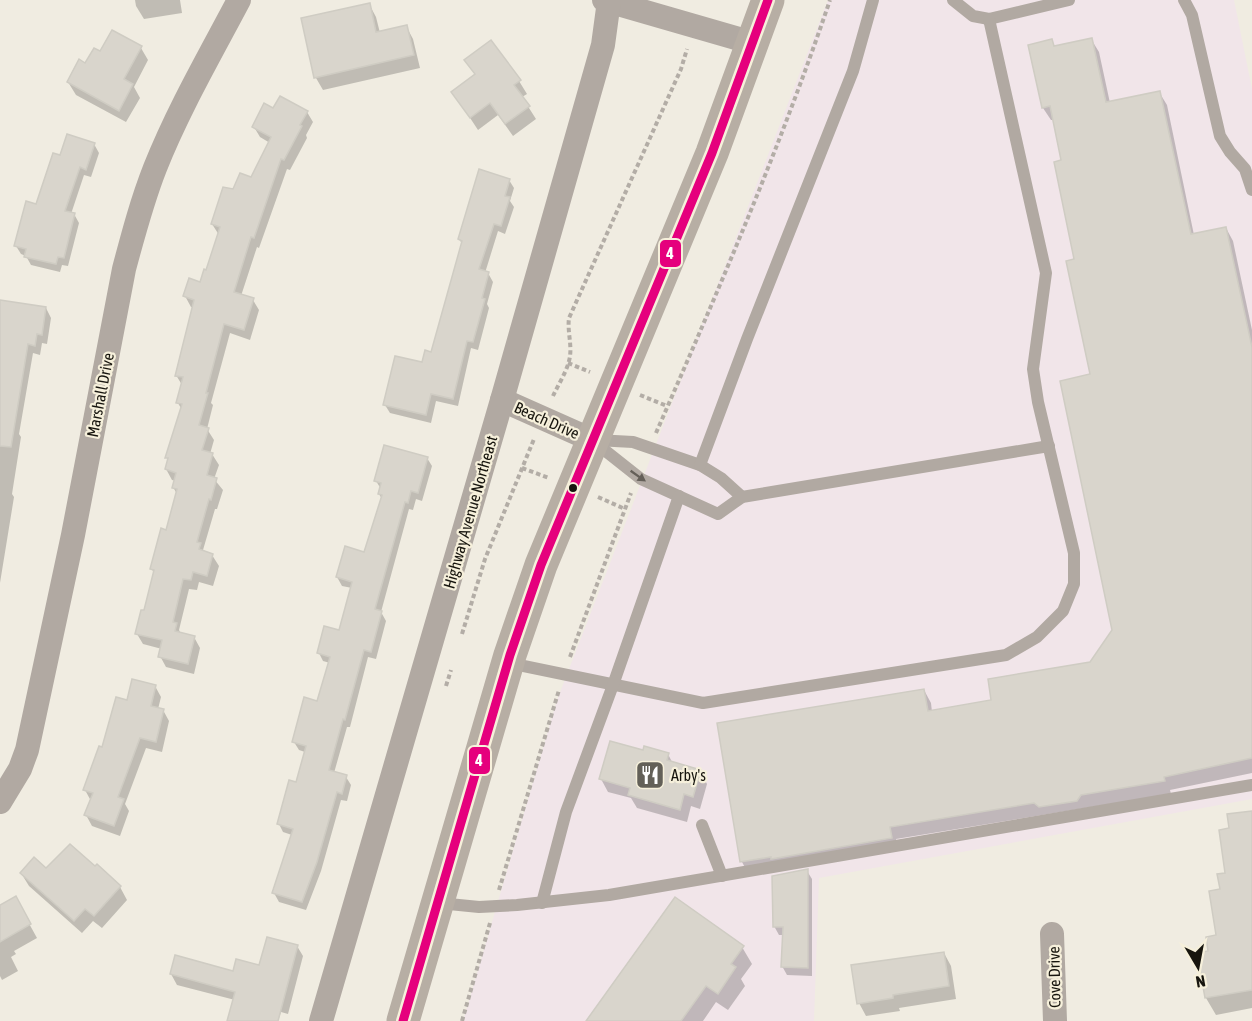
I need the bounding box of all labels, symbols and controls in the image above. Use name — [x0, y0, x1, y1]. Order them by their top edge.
line badge: 4 — [659, 239, 682, 268]
text: 4 — [665, 244, 674, 262]
street label: Marshall Drive — [83, 351, 117, 439]
street label: Beach Drive — [512, 398, 582, 442]
street label: Highway Avenue Northeast — [439, 433, 502, 591]
one-way arrow — [630, 470, 646, 482]
unlabelled marker — [567, 482, 579, 494]
line badge: 4 — [468, 746, 491, 775]
text: 4 — [474, 751, 483, 769]
restaurant icon: Arby's — [634, 759, 666, 791]
place label: Arby's — [671, 766, 706, 785]
north arrow — [1168, 937, 1228, 997]
street label: Cove Drive — [1044, 946, 1064, 1008]
text: N — [1194, 972, 1207, 991]

